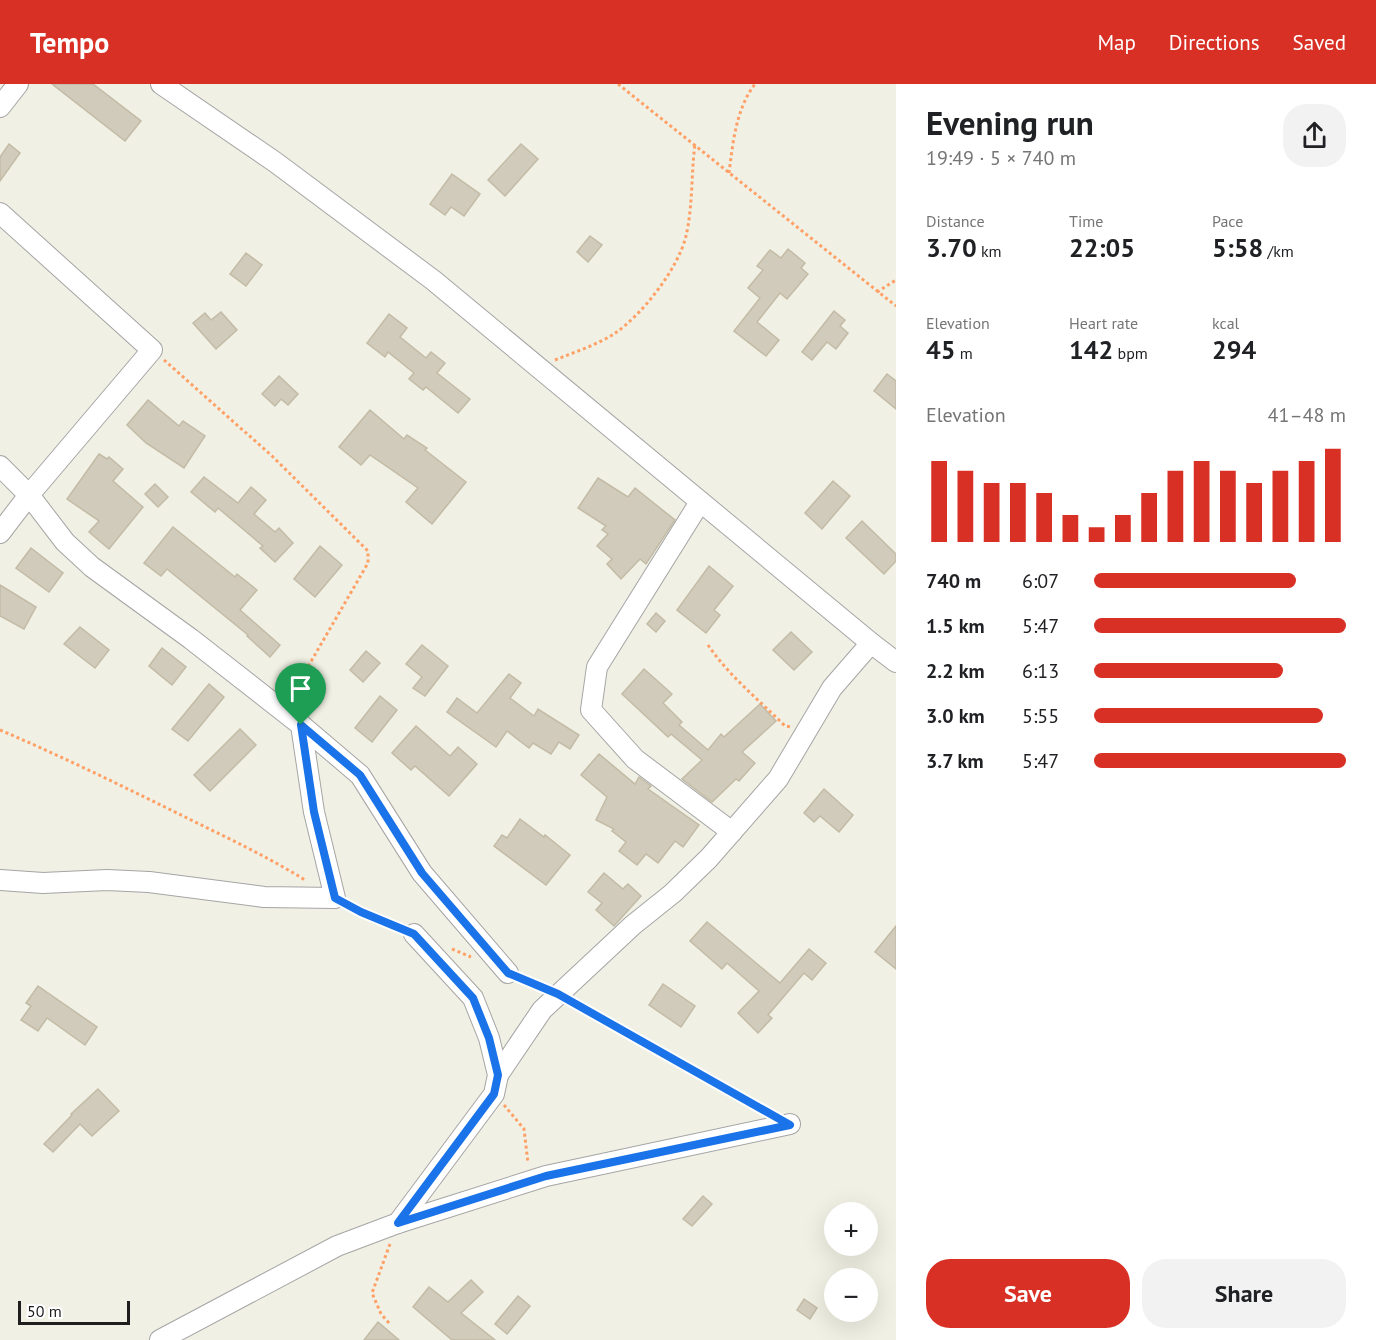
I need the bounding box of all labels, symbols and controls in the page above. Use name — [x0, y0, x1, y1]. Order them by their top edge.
text: Tempo — [30, 24, 109, 61]
text: Map — [1097, 29, 1136, 56]
text: Directions — [1169, 29, 1260, 56]
text: Saved — [1293, 29, 1346, 56]
text: Evening run — [926, 101, 1094, 144]
button: share — [1283, 104, 1346, 167]
text: 19:49 · 5 × 740 m — [926, 145, 1076, 171]
text: Distance — [926, 211, 985, 231]
text: Time — [1069, 211, 1103, 231]
text: Pace — [1212, 211, 1243, 231]
text: 3.70 — [926, 231, 977, 264]
text: 22:05 — [1069, 231, 1135, 264]
text: 5:58 — [1212, 231, 1263, 264]
text: km — [977, 241, 1002, 261]
text: /km — [1263, 241, 1294, 261]
text: Elevation — [926, 313, 990, 333]
text: Heart rate — [1069, 313, 1138, 333]
text: kcal — [1212, 313, 1239, 333]
text: 45 — [926, 333, 955, 366]
text: 142 — [1069, 333, 1113, 366]
text: 294 — [1212, 333, 1256, 366]
text: m — [955, 343, 973, 363]
text: bpm — [1113, 343, 1148, 363]
text: Elevation — [926, 402, 1006, 428]
text: 41–48 m — [1268, 402, 1346, 428]
text: 740 m — [926, 568, 981, 594]
text: 6:07 — [1022, 568, 1059, 594]
text: 1.5 km — [926, 613, 985, 639]
text: 5:47 — [1022, 613, 1059, 639]
text: 2.2 km — [926, 658, 985, 684]
text: 6:13 — [1022, 658, 1059, 684]
pin — [275, 663, 326, 725]
icon: arrive — [284, 672, 317, 705]
text: 3.0 km — [926, 703, 985, 729]
text: 5:55 — [1022, 703, 1059, 729]
text: 3.7 km — [926, 748, 984, 774]
text: 5:47 — [1022, 748, 1059, 774]
map controls — [824, 1202, 878, 1322]
button: + — [824, 1202, 878, 1256]
button: Save — [926, 1259, 1130, 1328]
button: Share — [1142, 1259, 1346, 1328]
button: − — [824, 1268, 878, 1322]
scale bar — [18, 1298, 130, 1326]
text: 50 m — [27, 1301, 62, 1321]

